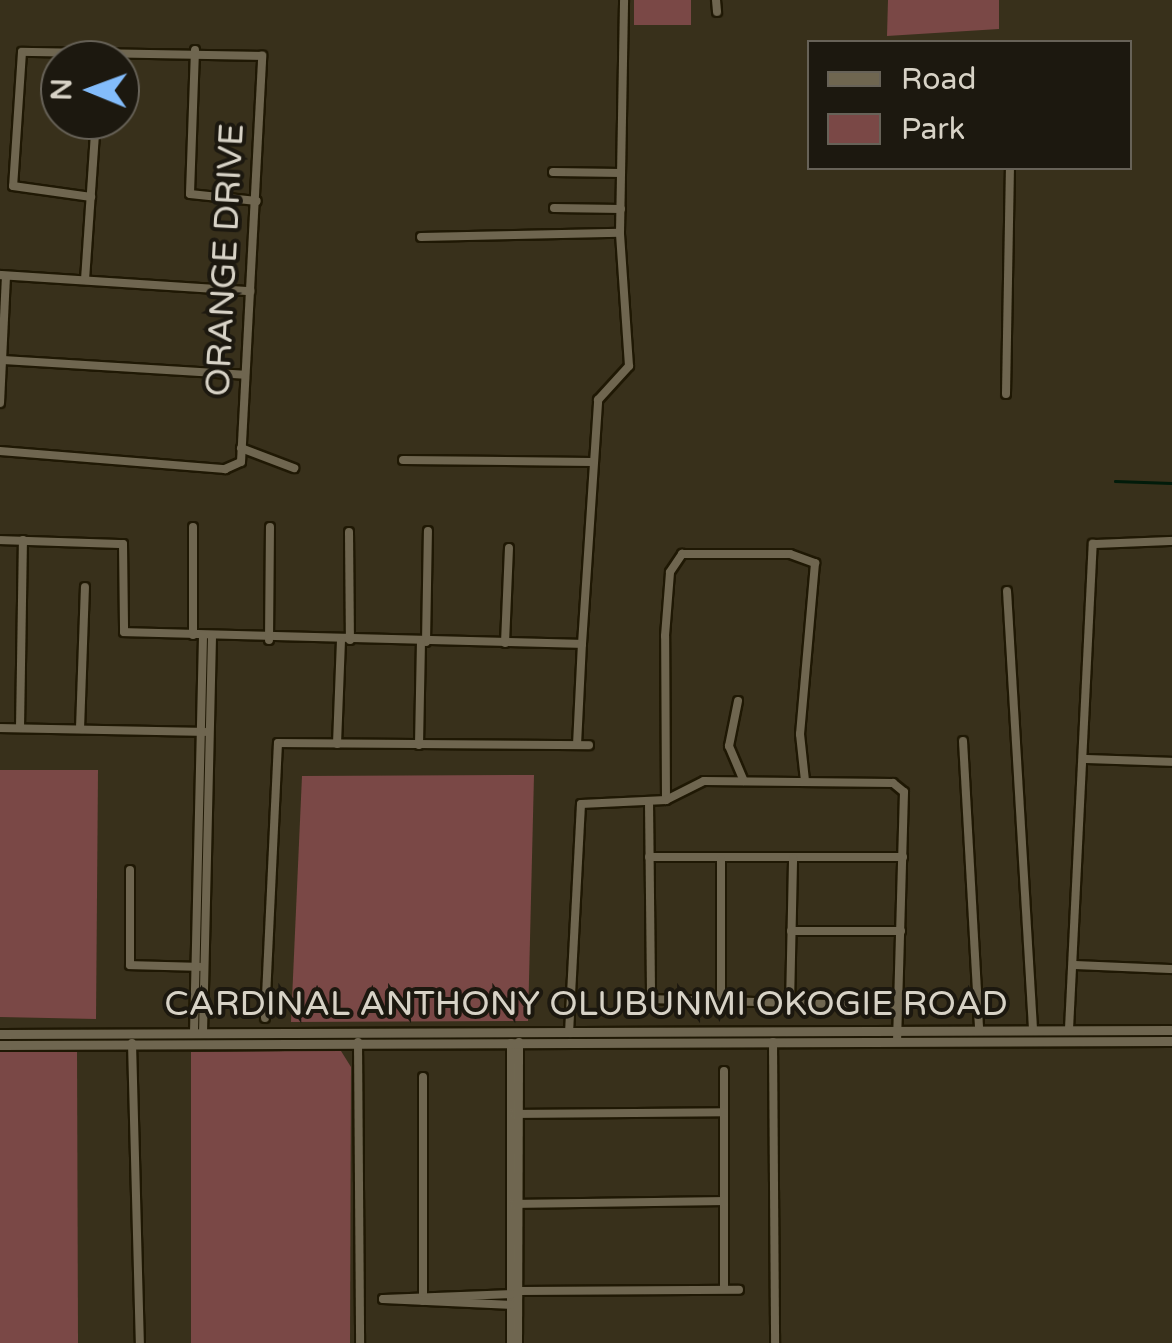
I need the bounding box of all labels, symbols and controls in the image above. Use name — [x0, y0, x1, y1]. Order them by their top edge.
north arrow — [40, 40, 140, 140]
legend — [807, 40, 1132, 170]
text: Road — [901, 61, 976, 98]
text: N — [45, 78, 79, 101]
text: Park — [901, 111, 965, 148]
street label: ORANGE DRIVE — [197, 122, 253, 398]
street label: CARDINAL ANTHONY OLUBUNMI OKOGIE ROAD — [164, 983, 1008, 1025]

